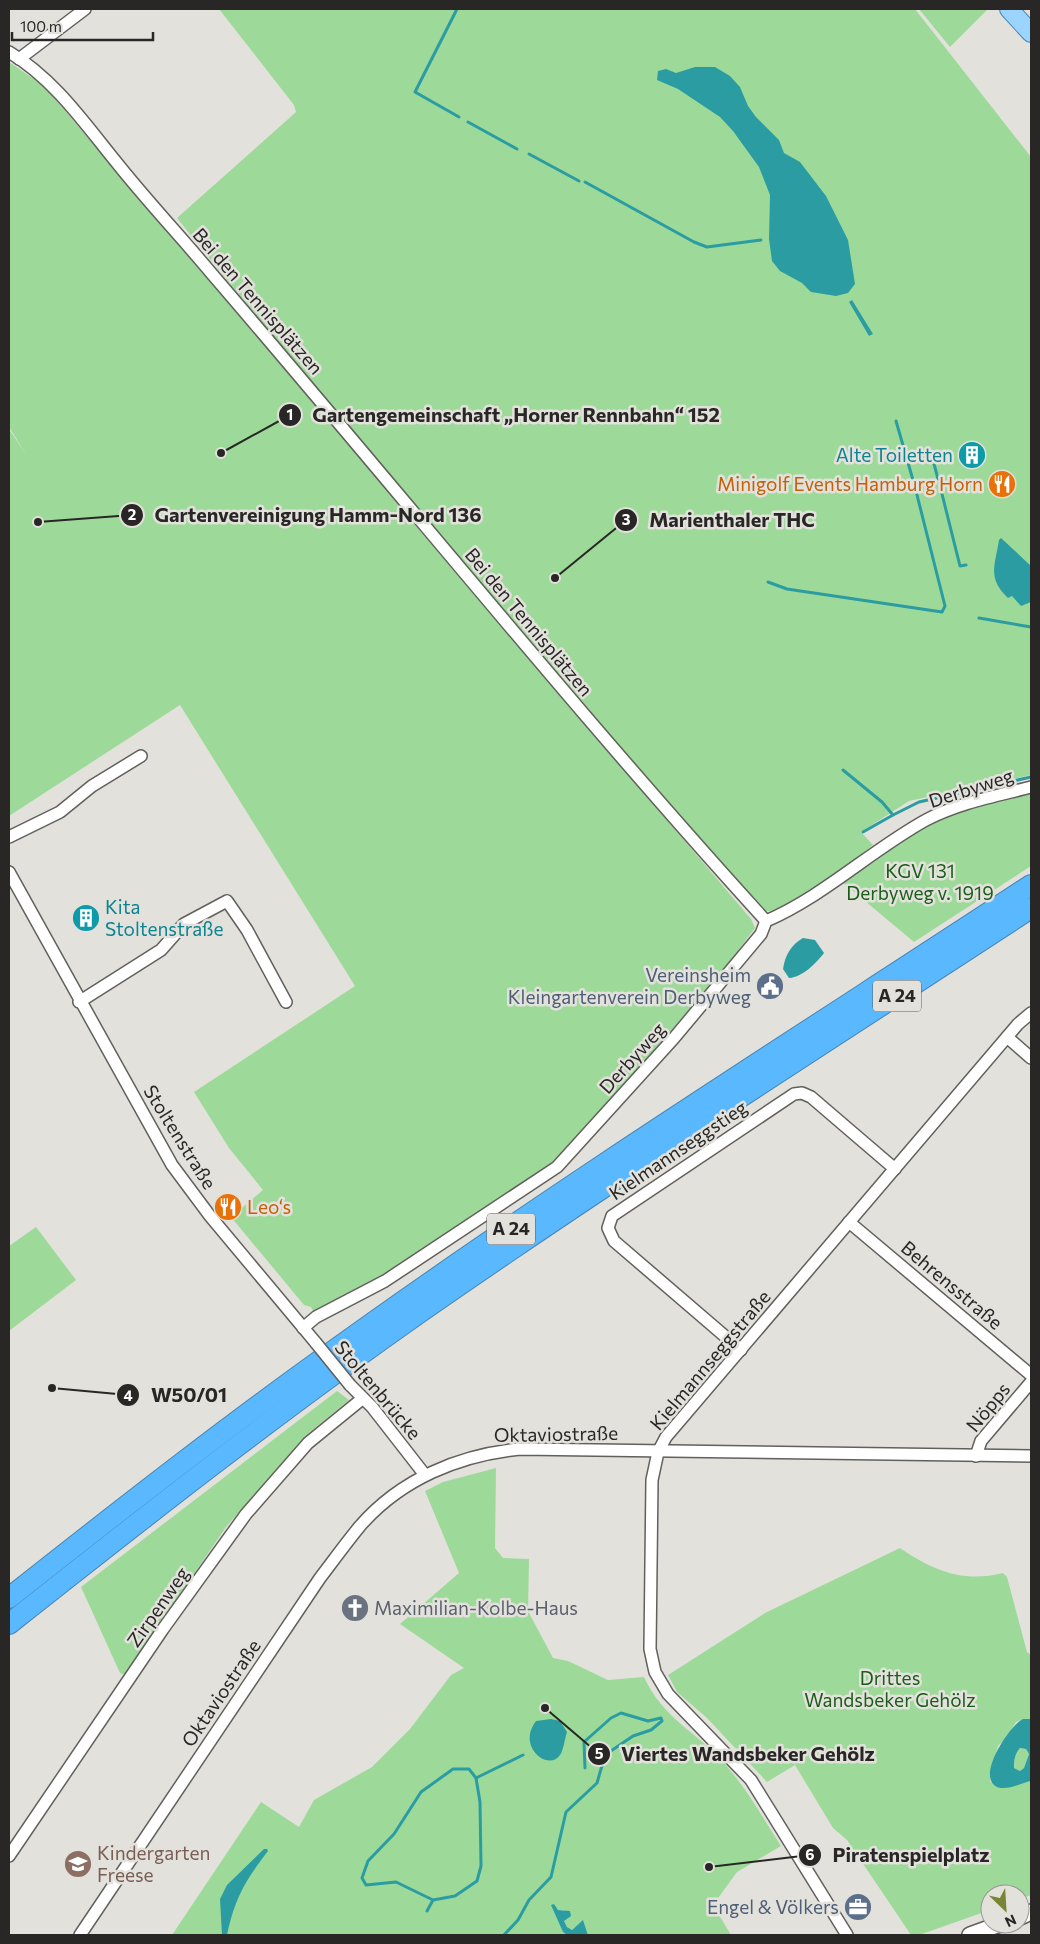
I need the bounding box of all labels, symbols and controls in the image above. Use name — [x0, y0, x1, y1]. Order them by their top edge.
scale bar — [12, 10, 154, 42]
text: 100 m — [20, 17, 62, 35]
street label: Bei den Tennisplätzen — [189, 223, 328, 379]
callout: Gartengemeinschaft „Horner Rennbahn“ 152 — [277, 398, 730, 433]
text: Gartengemeinschaft „Horner Rennbahn“ 152 — [312, 402, 720, 426]
text: 1 — [287, 405, 293, 423]
building icon: Alte Toiletten — [957, 440, 987, 470]
place label: Alte Toiletten — [836, 443, 953, 466]
restaurant icon: Minigolf Events Hamburg Horn — [987, 469, 1017, 499]
place label: Minigolf Events Hamburg Horn — [717, 472, 983, 495]
callout: Gartenvereinigung Hamm-Nord 136 — [120, 497, 492, 532]
text: Gartenvereinigung Hamm-Nord 136 — [155, 502, 482, 526]
callout: Marienthaler THC — [614, 502, 825, 537]
text: 2 — [128, 505, 136, 523]
text: Marienthaler THC — [649, 507, 815, 531]
text: 3 — [622, 510, 631, 528]
street label: Bei den Tennisplätzen — [461, 543, 598, 700]
street label: Derbyweg — [926, 763, 1016, 812]
park label: KGV 131 Derbyweg v. 1919 — [846, 859, 994, 904]
place label: Kita Stoltenstraße — [105, 895, 224, 940]
building icon: Kita Stoltenstraße — [71, 903, 101, 933]
place label: Vereinsheim Kleingartenverein Derbyweg — [508, 963, 751, 1008]
public building icon: Vereinsheim Kleingartenverein Derbyweg — [755, 971, 785, 1001]
road number: A 24 — [873, 980, 921, 1011]
street label: Derbyweg — [594, 1017, 669, 1098]
street label: Stoltenstraße — [139, 1080, 222, 1193]
street label: Kielmannseggstieg — [604, 1095, 751, 1204]
restaurant icon: Leo‘s — [213, 1192, 243, 1222]
place label: Leo‘s — [247, 1195, 291, 1218]
road number: A 24 — [487, 1214, 535, 1244]
street label: Behrensstraße — [897, 1236, 1008, 1334]
street label: Kielmannseggstraße — [644, 1285, 775, 1434]
street label: Stoltenbrücke — [330, 1336, 426, 1444]
street label: Nöpps — [961, 1377, 1014, 1436]
callout: W50/01 — [115, 1378, 237, 1413]
text: W50/01 — [151, 1382, 227, 1406]
text: 4 — [123, 1386, 133, 1404]
street label: Oktaviostraße — [494, 1421, 618, 1446]
street label: Zirpenweg — [122, 1562, 193, 1651]
church icon: Maximilian-Kolbe-Haus — [340, 1593, 370, 1623]
place label: Maximilian-Kolbe-Haus — [374, 1596, 578, 1619]
street label: Oktaviostraße — [176, 1635, 265, 1751]
park label: Drittes Wandsbeker Gehölz — [804, 1666, 976, 1711]
callout: Viertes Wandsbeker Gehölz — [586, 1736, 885, 1771]
text: Viertes Wandsbeker Gehölz — [621, 1741, 875, 1765]
text: 5 — [595, 1744, 604, 1762]
callout: Piratenspielplatz — [798, 1837, 1000, 1872]
place label: Kindergarten Freese — [97, 1841, 210, 1886]
text: Piratenspielplatz — [833, 1842, 989, 1866]
text: 6 — [805, 1845, 815, 1863]
school or university icon: Kindergarten Freese — [63, 1849, 93, 1879]
north arrow — [980, 1884, 1030, 1934]
office icon: Engel & Völkers — [843, 1892, 873, 1922]
place label: Engel & Völkers — [707, 1895, 839, 1918]
text: N — [1002, 1911, 1019, 1931]

